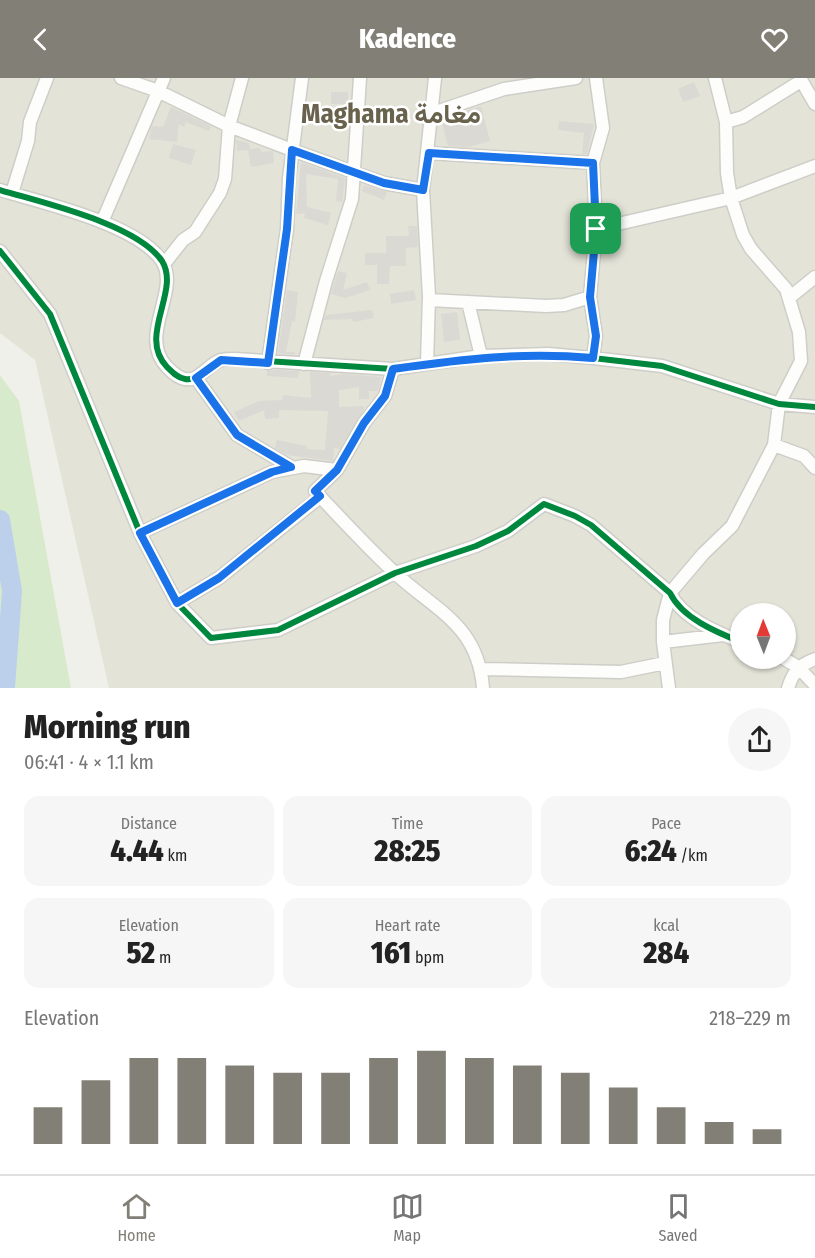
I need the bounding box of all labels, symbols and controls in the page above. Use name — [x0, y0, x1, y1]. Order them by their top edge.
icon: back — [24, 23, 57, 56]
text: Kadence — [359, 23, 456, 55]
icon: heart — [758, 23, 791, 56]
district label: Maghama مغامة — [301, 98, 481, 130]
pin — [570, 203, 621, 254]
icon: arrive — [579, 212, 612, 245]
north arrow — [730, 603, 796, 669]
map controls — [730, 603, 796, 669]
text: Morning run — [24, 707, 191, 747]
button: share — [728, 708, 791, 771]
text: 06:41 · 4 × 1.1 km — [24, 750, 154, 774]
text: Distance — [121, 814, 177, 833]
text: Time — [392, 814, 423, 833]
text: Pace — [651, 814, 681, 833]
text: 4.44 — [110, 833, 164, 869]
text: 28:25 — [374, 833, 441, 869]
text: 6:24 — [625, 833, 677, 869]
text: km — [164, 846, 187, 865]
text: /km — [677, 846, 708, 865]
text: Elevation — [119, 916, 179, 935]
text: Heart rate — [375, 916, 440, 935]
text: kcal — [653, 916, 679, 935]
text: 52 — [126, 935, 155, 971]
text: 161 — [371, 935, 411, 971]
text: 284 — [643, 935, 689, 971]
text: m — [155, 948, 171, 967]
text: bpm — [411, 948, 444, 967]
text: Elevation — [24, 1006, 99, 1030]
text: 218–229 m — [709, 1006, 791, 1030]
tab: Home — [117, 1190, 156, 1245]
tab: Map — [391, 1190, 424, 1245]
tab: Saved — [658, 1190, 698, 1245]

